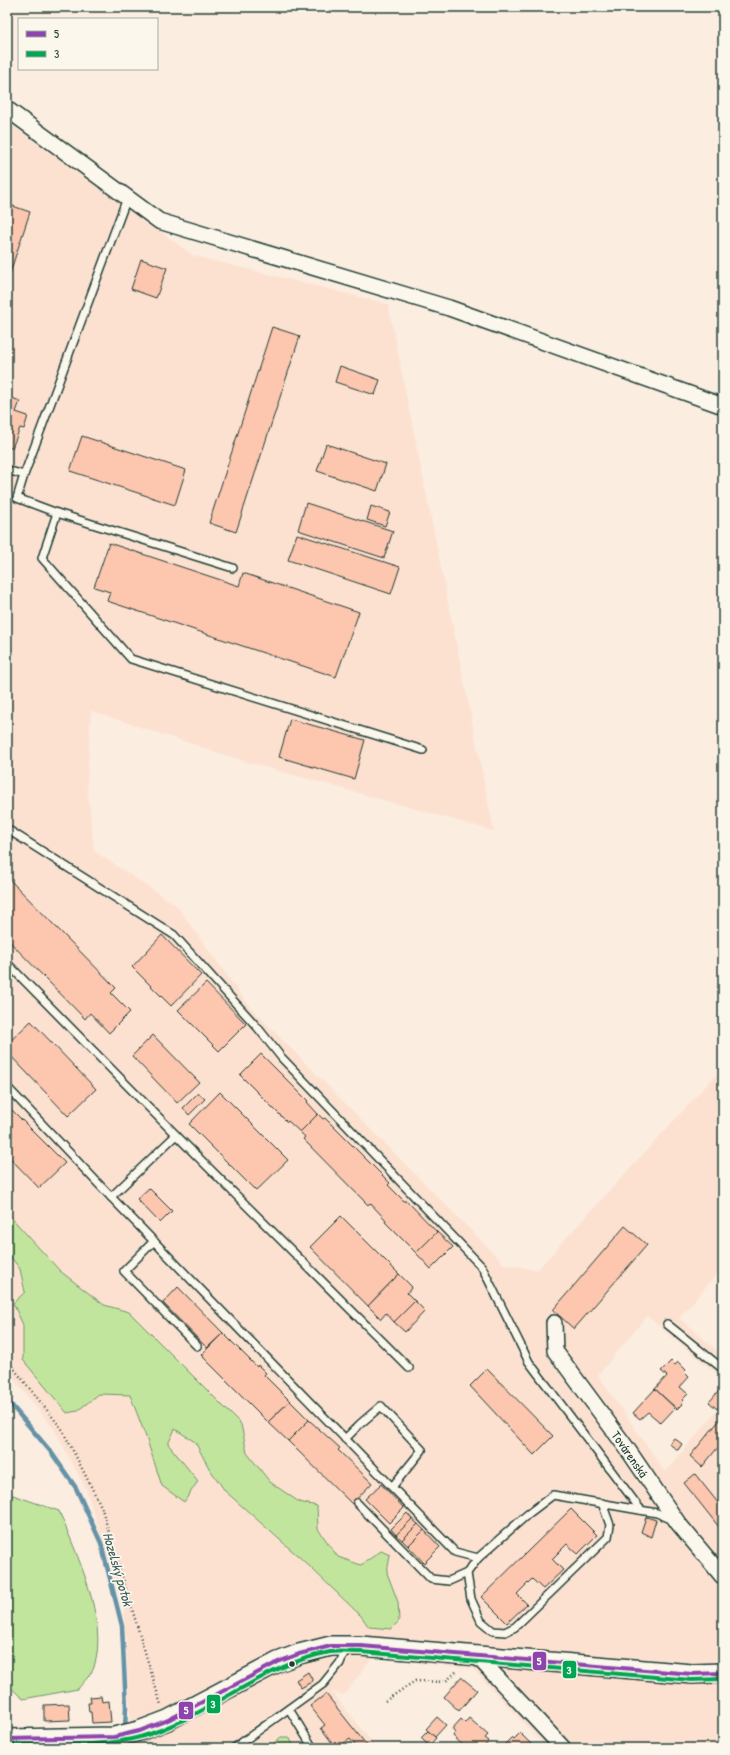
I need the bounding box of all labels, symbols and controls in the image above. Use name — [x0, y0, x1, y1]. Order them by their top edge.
legend — [18, 18, 158, 70]
text: 5 — [54, 25, 59, 42]
text: 3 — [54, 45, 59, 62]
street label: Továrenská — [607, 1427, 653, 1481]
water label: Hozelský potok — [98, 1530, 138, 1609]
line badge: 5 — [532, 1651, 547, 1671]
text: 5 — [537, 1654, 542, 1668]
unlabelled marker — [287, 1659, 297, 1669]
line badge: 3 — [562, 1660, 577, 1679]
text: 3 — [567, 1663, 572, 1677]
line badge: 3 — [206, 1694, 221, 1714]
text: 3 — [211, 1697, 216, 1711]
line badge: 5 — [178, 1701, 194, 1720]
text: 5 — [184, 1703, 189, 1717]

